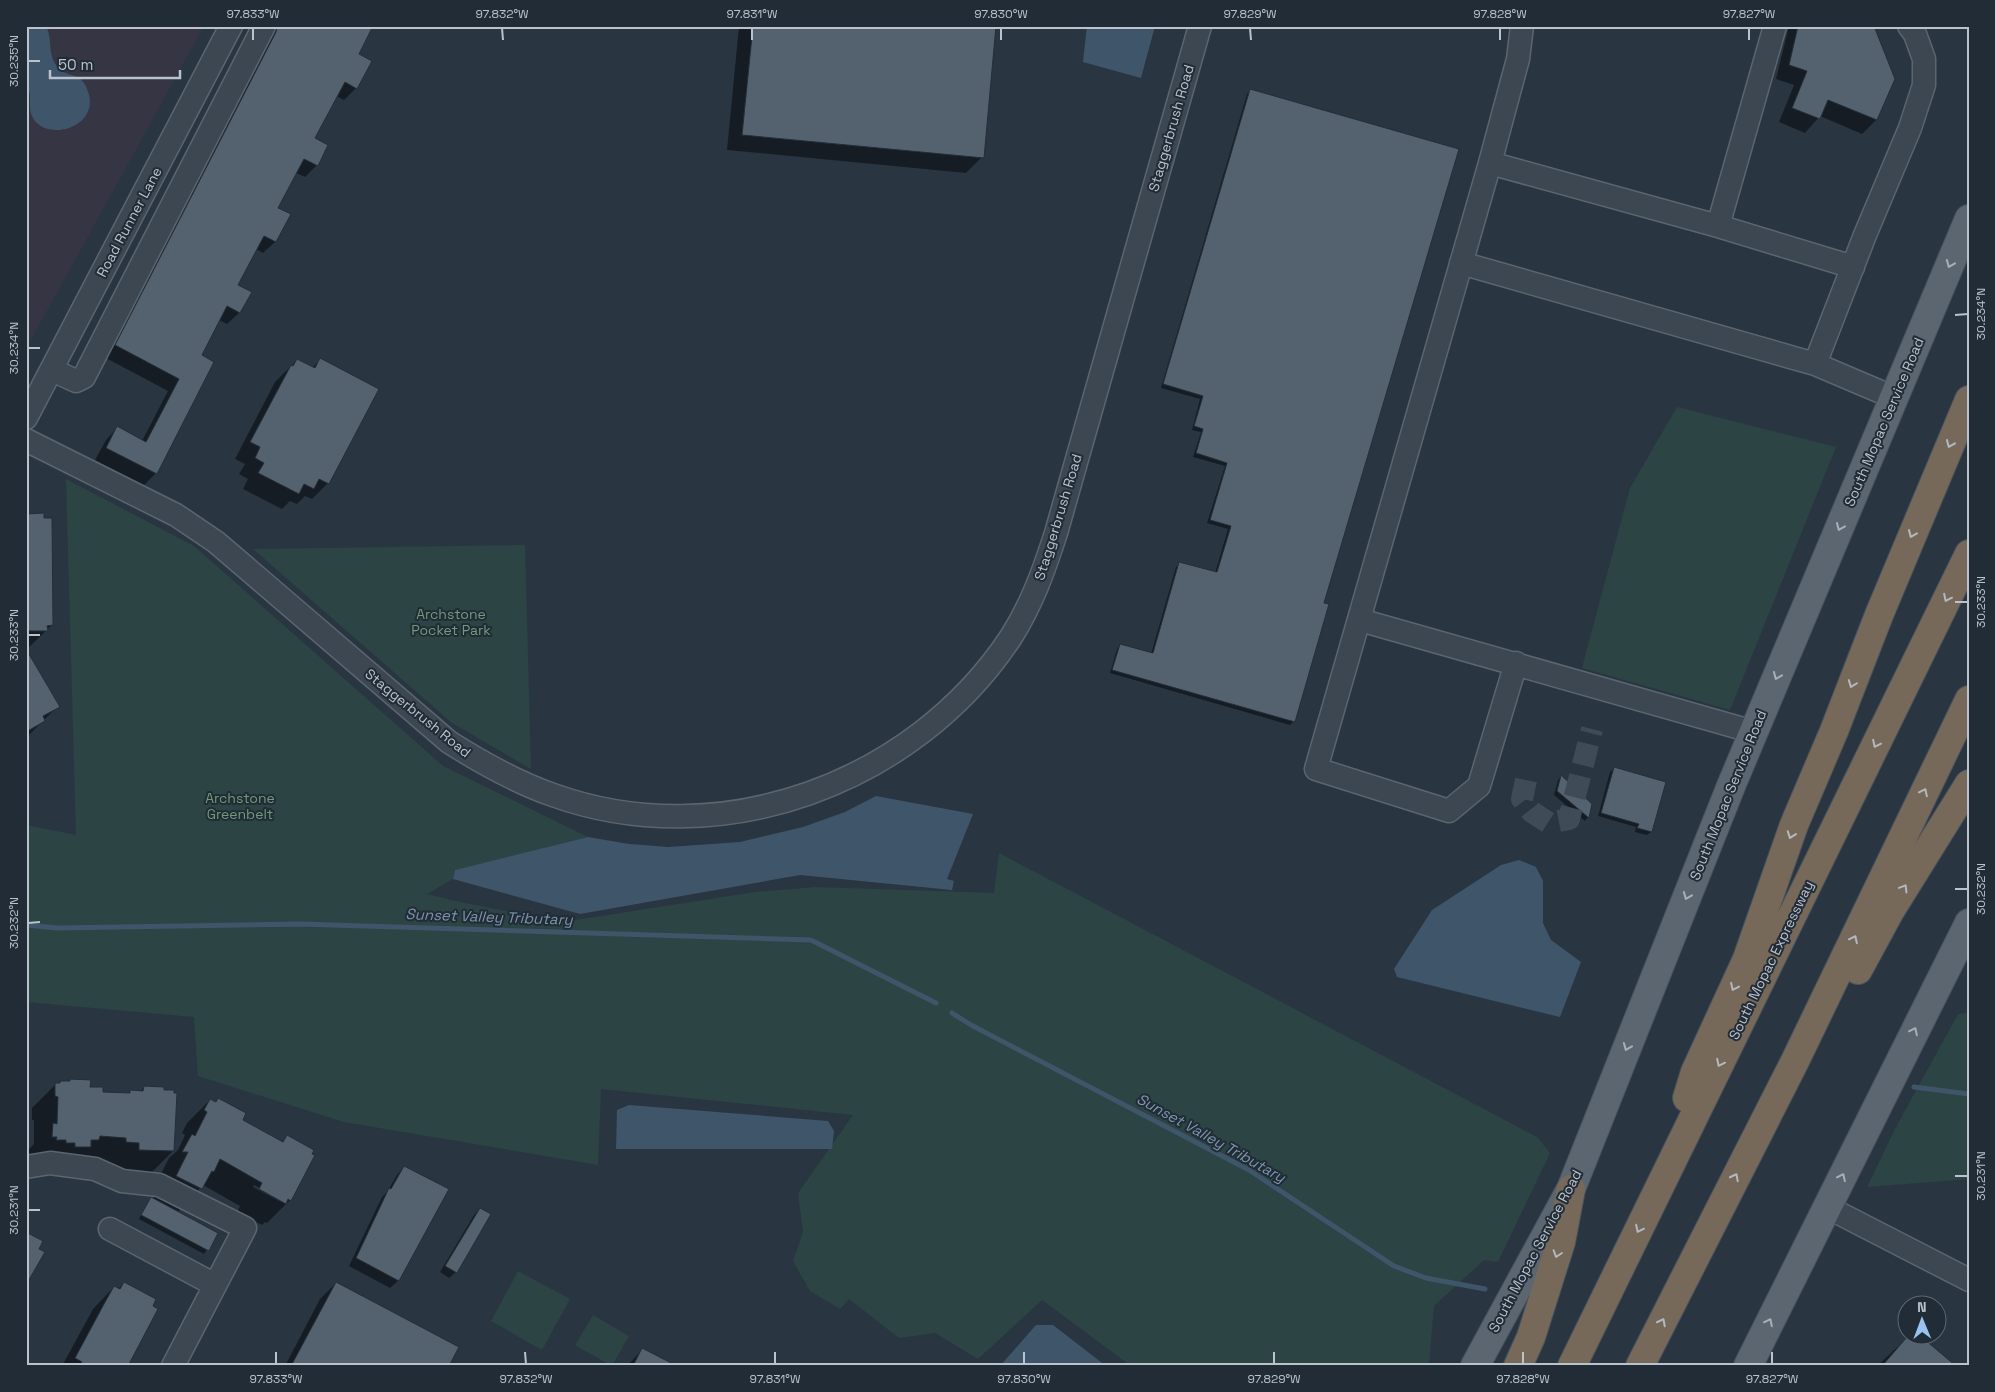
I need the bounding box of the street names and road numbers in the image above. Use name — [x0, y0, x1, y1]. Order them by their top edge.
street label: Staggerbrush Road — [1144, 62, 1198, 194]
street label: Road Runner Lane — [92, 164, 166, 280]
street label: South Mopac Service Road — [1840, 335, 1928, 509]
street label: Staggerbrush Road — [1030, 452, 1086, 582]
street label: Staggerbrush Road — [361, 665, 475, 761]
street label: South Mopac Service Road — [1686, 707, 1770, 883]
street label: South Mopac Expressway — [1725, 878, 1817, 1042]
street label: South Mopac Service Road — [1484, 1167, 1586, 1335]

